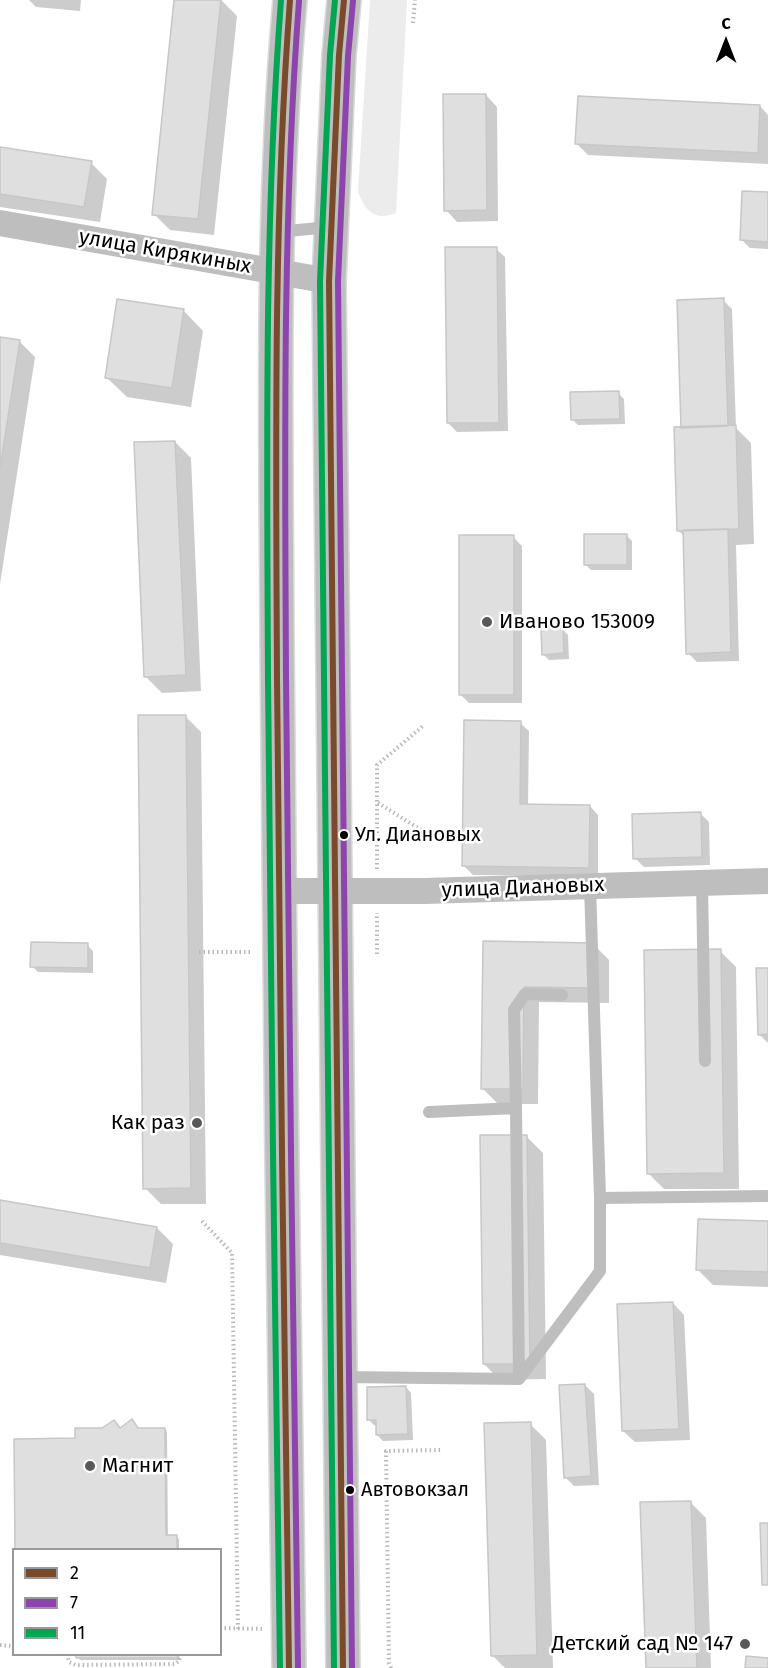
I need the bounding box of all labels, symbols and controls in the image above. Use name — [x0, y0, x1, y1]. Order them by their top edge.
north arrow — [696, 12, 756, 72]
text: С — [721, 14, 731, 33]
street label: улица Кирякиных — [77, 224, 253, 280]
place label: Иваново 153009 — [499, 609, 655, 635]
marker: Иваново 153009 — [480, 615, 494, 629]
place label: Ул. Диановых — [355, 823, 481, 847]
marker: Ул. Диановых — [338, 829, 350, 841]
street label: улица Диановых — [441, 873, 605, 903]
place label: Как раз — [111, 1110, 185, 1136]
marker: Как раз — [190, 1116, 204, 1130]
place label: Магнит — [102, 1453, 173, 1479]
marker: Магнит — [83, 1459, 97, 1473]
place label: Автовокзал — [361, 1478, 469, 1502]
marker: Автовокзал — [344, 1484, 356, 1496]
legend — [12, 1548, 222, 1656]
text: 2 — [70, 1562, 79, 1584]
text: 7 — [70, 1592, 78, 1614]
text: 11 — [70, 1622, 85, 1644]
place label: Детский сад № 147 — [552, 1631, 733, 1657]
marker: Детский сад № 147 — [738, 1637, 752, 1651]

